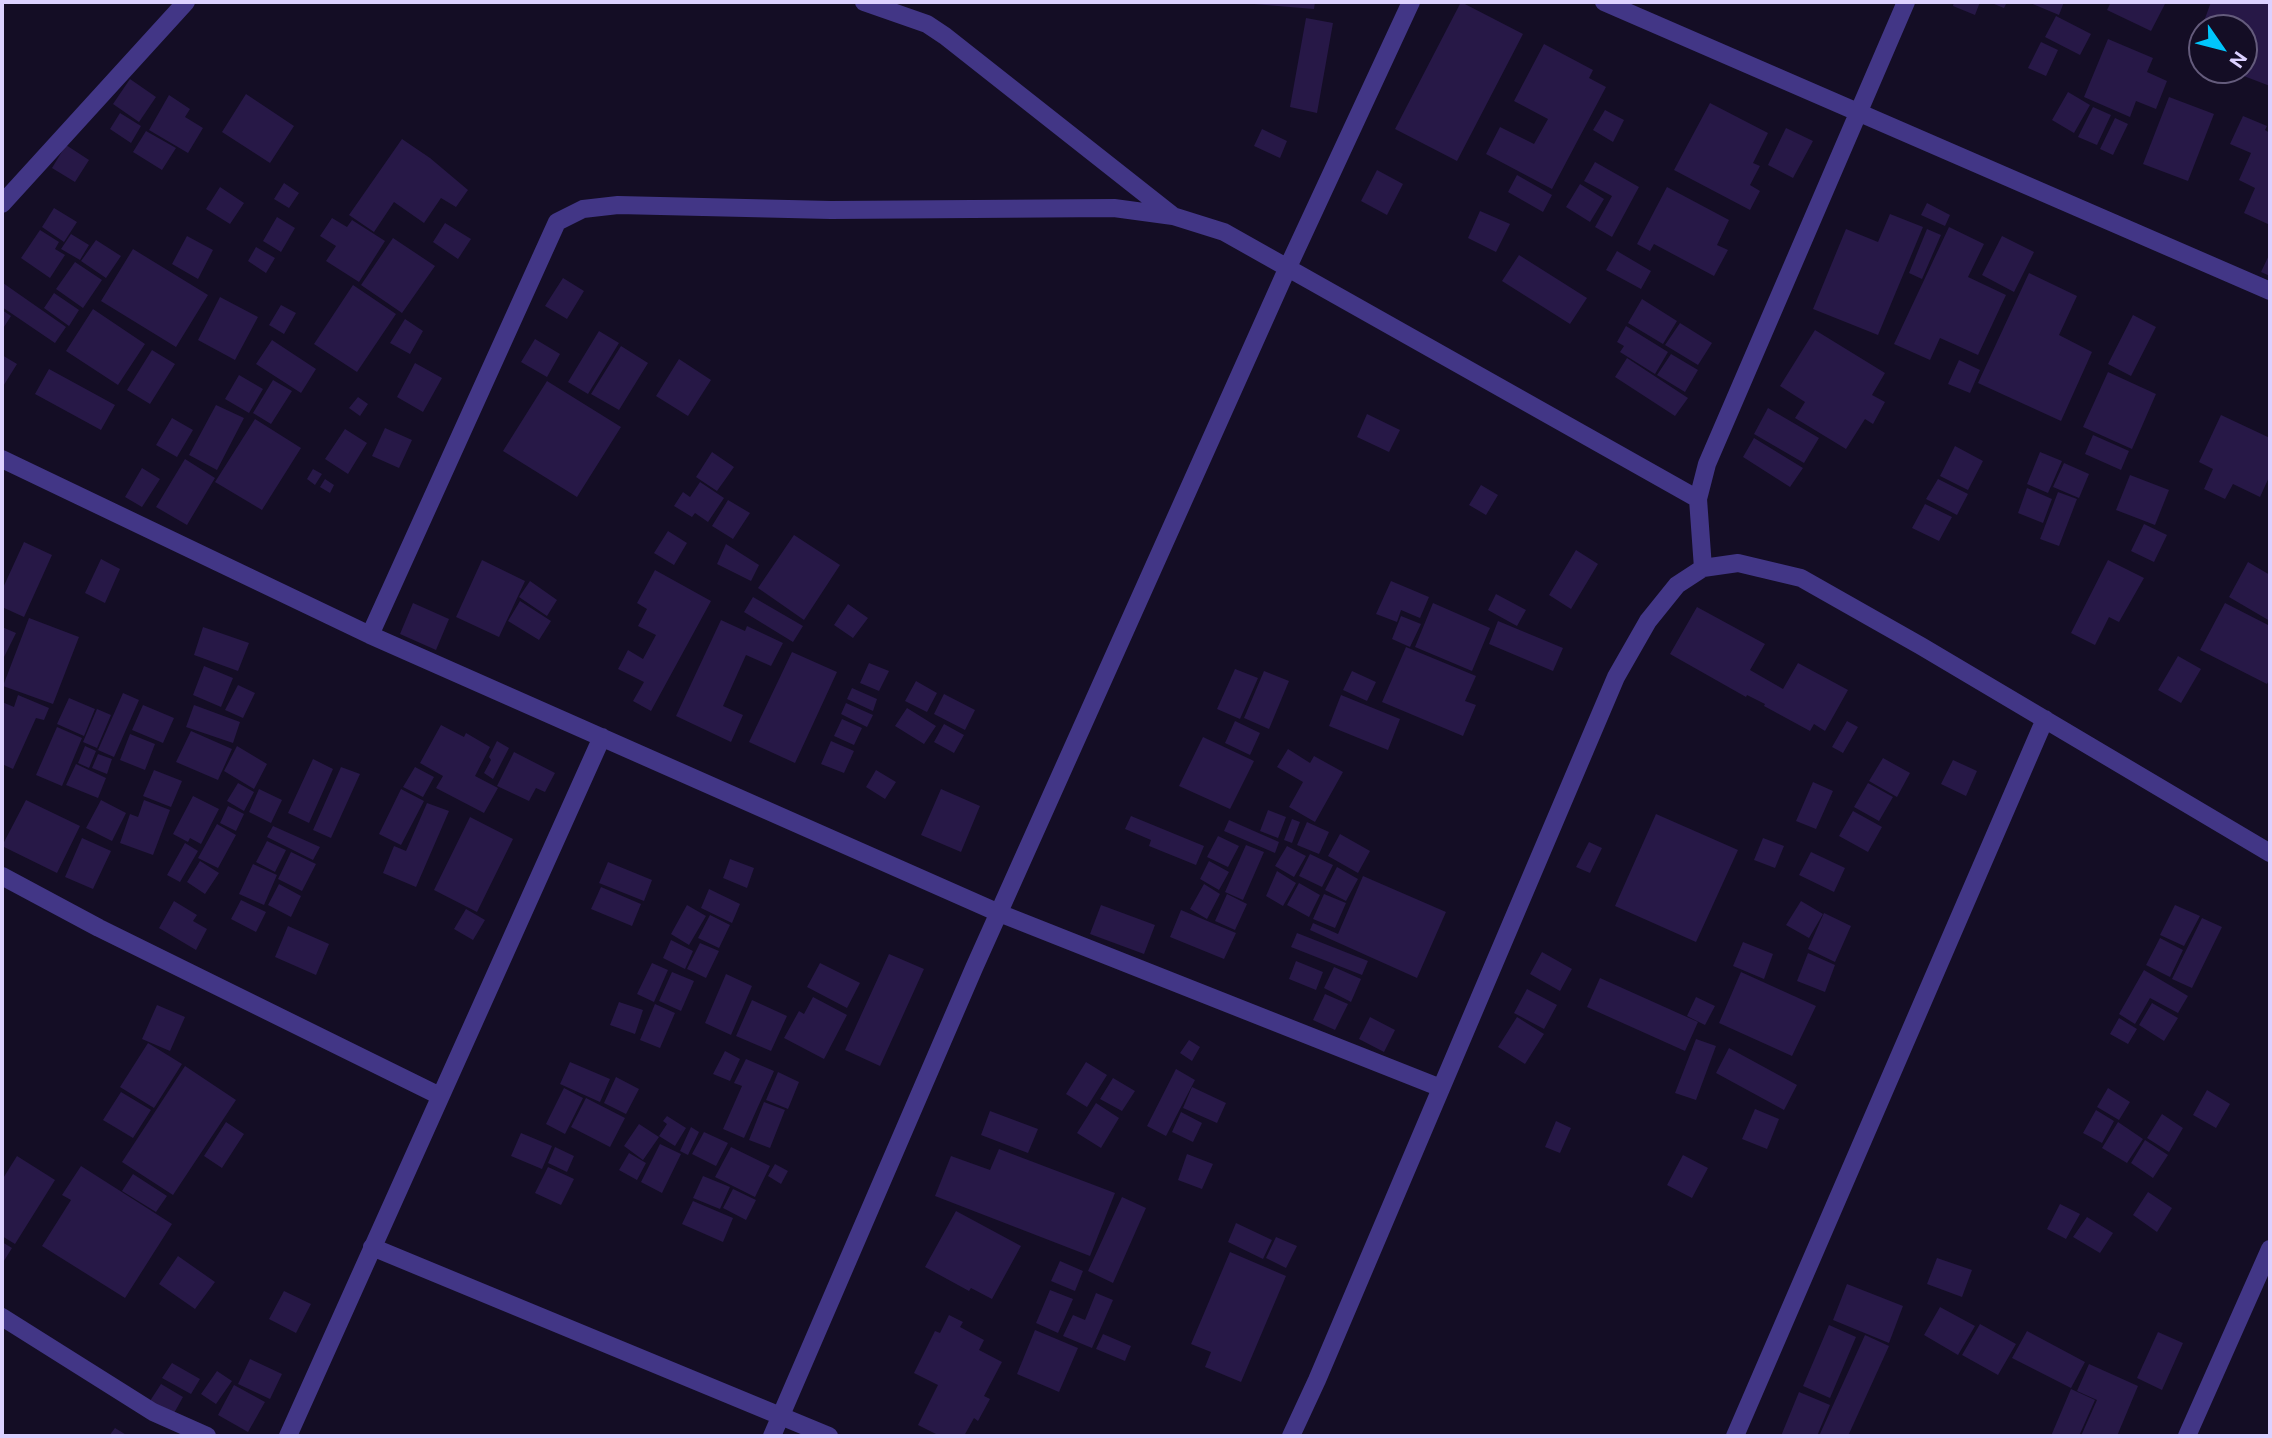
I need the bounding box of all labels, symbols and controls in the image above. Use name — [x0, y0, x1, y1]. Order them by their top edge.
north arrow — [2188, 14, 2258, 84]
text: N — [2225, 47, 2252, 72]

